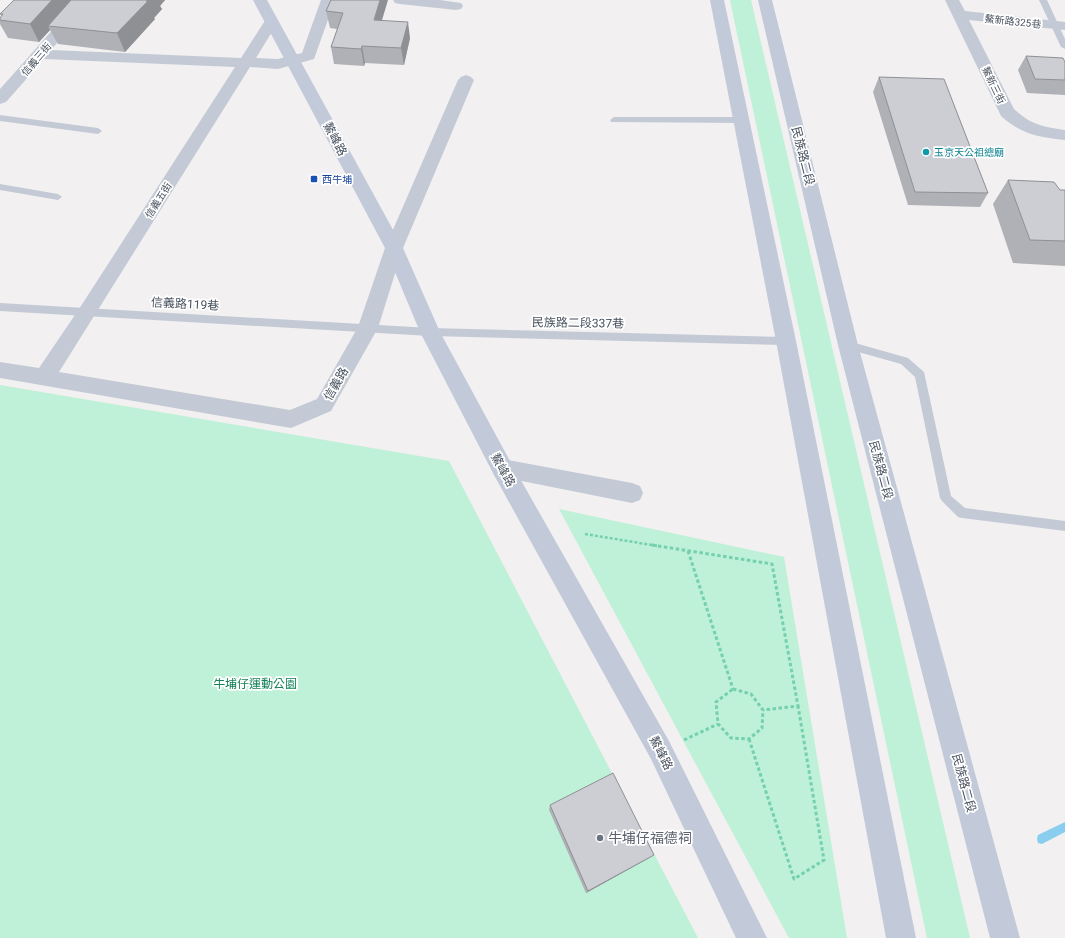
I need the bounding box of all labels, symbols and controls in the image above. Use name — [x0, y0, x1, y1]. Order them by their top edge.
street label: 鰲新路325巷 — [984, 13, 1042, 30]
street label: 信義三街 — [19, 41, 54, 78]
street label: 鰲新三街 — [980, 65, 1007, 106]
street label: 鰲峰路 — [320, 120, 350, 158]
street label: 民族路二段 — [789, 125, 817, 187]
marker: 玉京天公祖總廟 — [921, 147, 931, 157]
place label: 玉京天公祖總廟 — [934, 147, 1004, 158]
marker: 西牛埔 — [309, 174, 319, 184]
place label: 西牛埔 — [322, 174, 352, 185]
street label: 信義五街 — [143, 180, 174, 220]
street label: 信義路119巷 — [151, 295, 219, 313]
street label: 民族路二段337巷 — [532, 315, 624, 331]
street label: 信義路 — [321, 365, 351, 403]
street label: 民族路二段 — [866, 439, 896, 501]
street label: 鰲峰路 — [488, 451, 518, 489]
park label: 牛埔仔運動公園 — [213, 677, 297, 691]
street label: 鰲峰路 — [647, 734, 675, 772]
street label: 民族路二段 — [949, 752, 979, 814]
place label: 牛埔仔福德祠 — [608, 830, 692, 846]
marker: 牛埔仔福德祠 — [595, 833, 605, 843]

